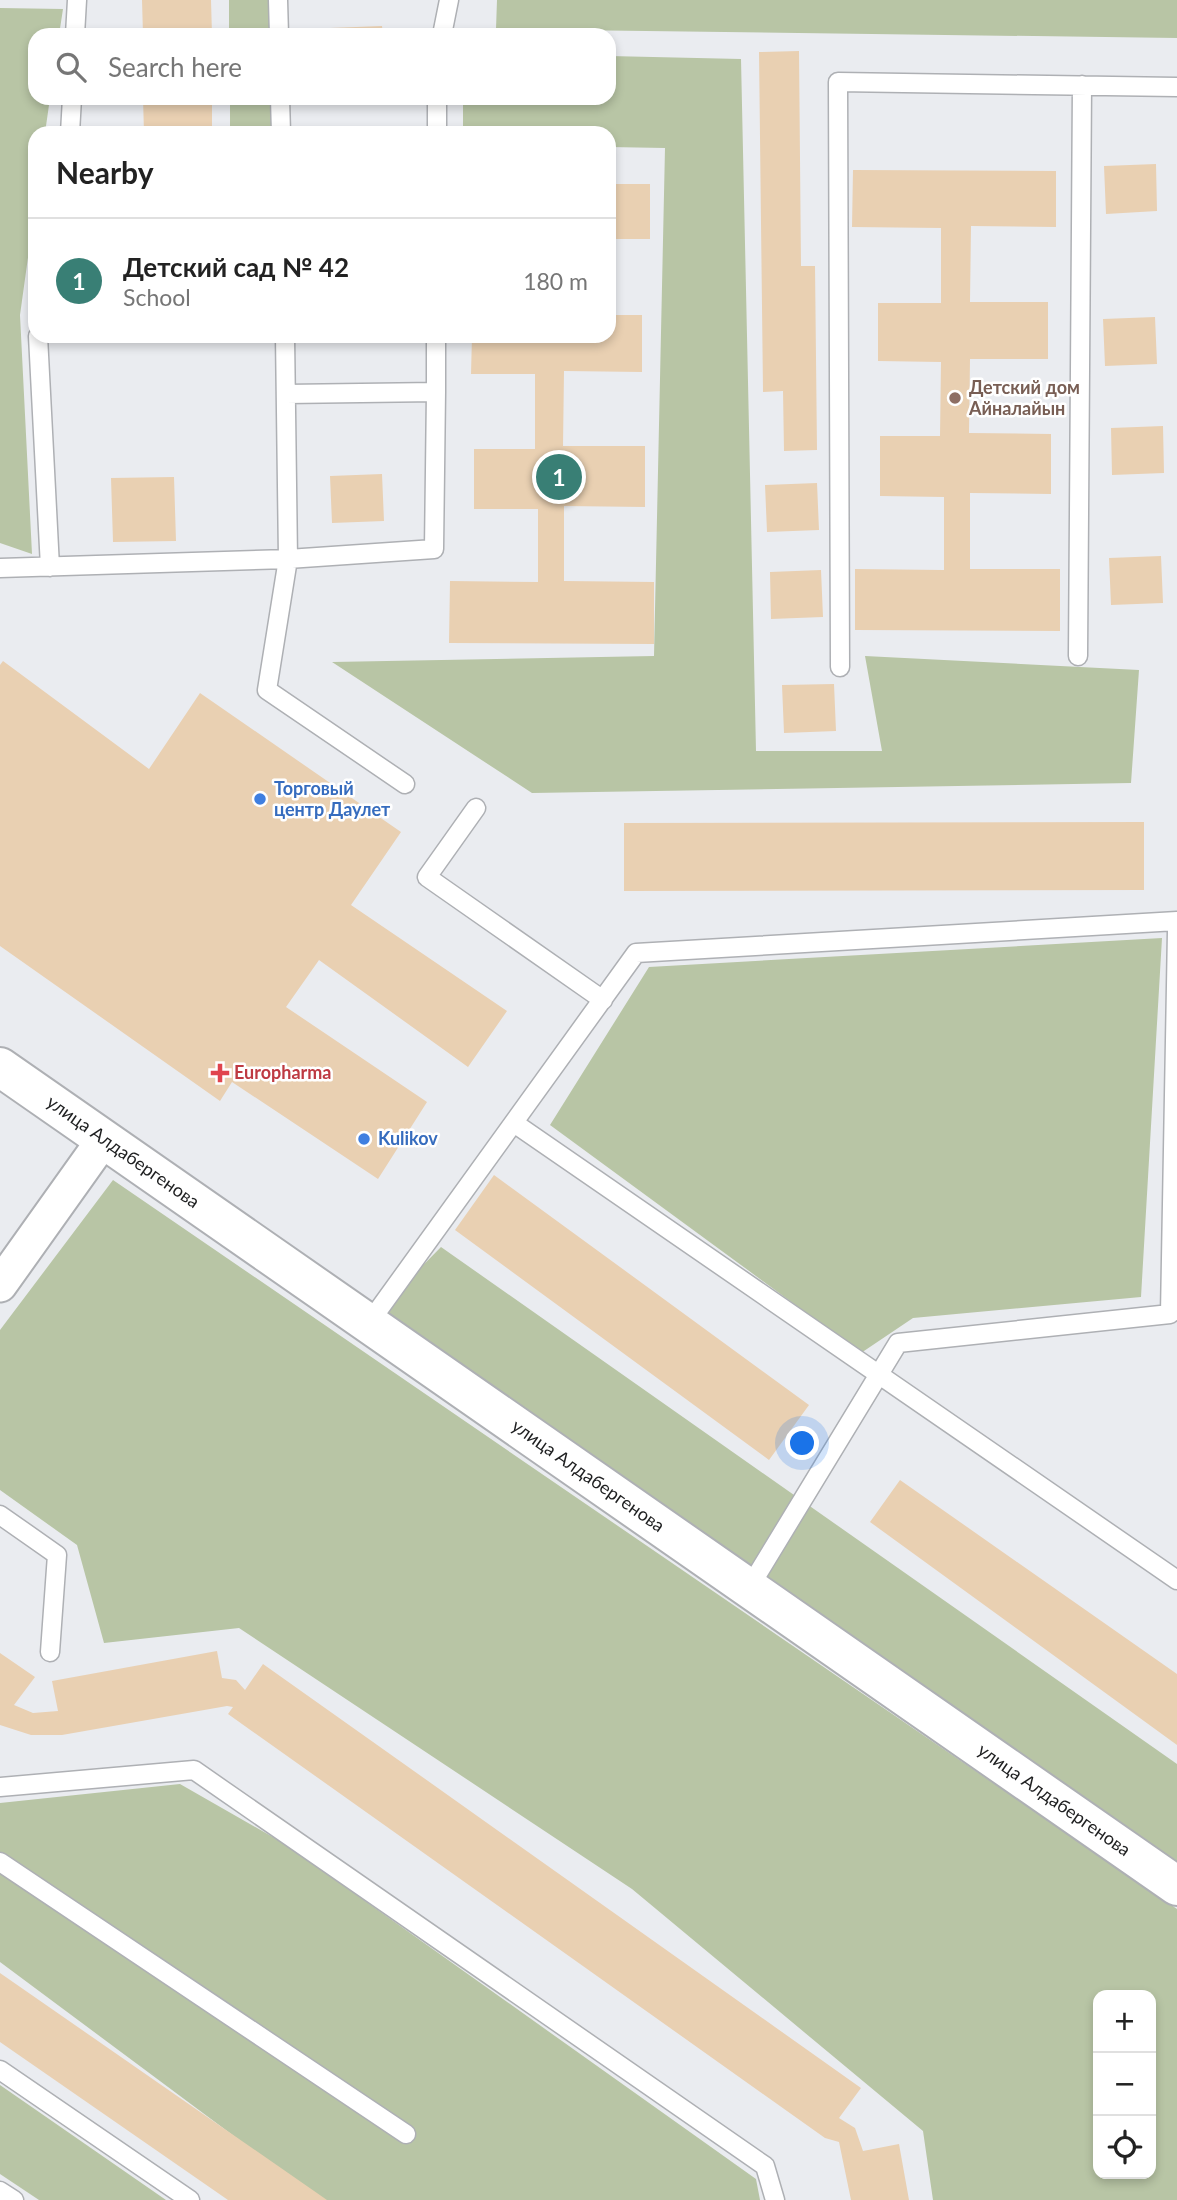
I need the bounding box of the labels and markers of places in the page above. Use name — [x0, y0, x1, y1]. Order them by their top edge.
place label: Детский дом Айналайын — [968, 376, 1080, 419]
marker: Детский дом Айналайын — [947, 390, 963, 406]
pin: 1 — [536, 451, 582, 503]
place label: Торговый центр Даулет — [274, 777, 391, 820]
marker: Торговый центр Даулет — [252, 791, 268, 807]
place label: Europharma — [234, 1061, 331, 1083]
marker: Europharma — [212, 1065, 228, 1081]
place label: Kulikov — [378, 1127, 438, 1149]
marker: Kulikov — [356, 1131, 372, 1147]

